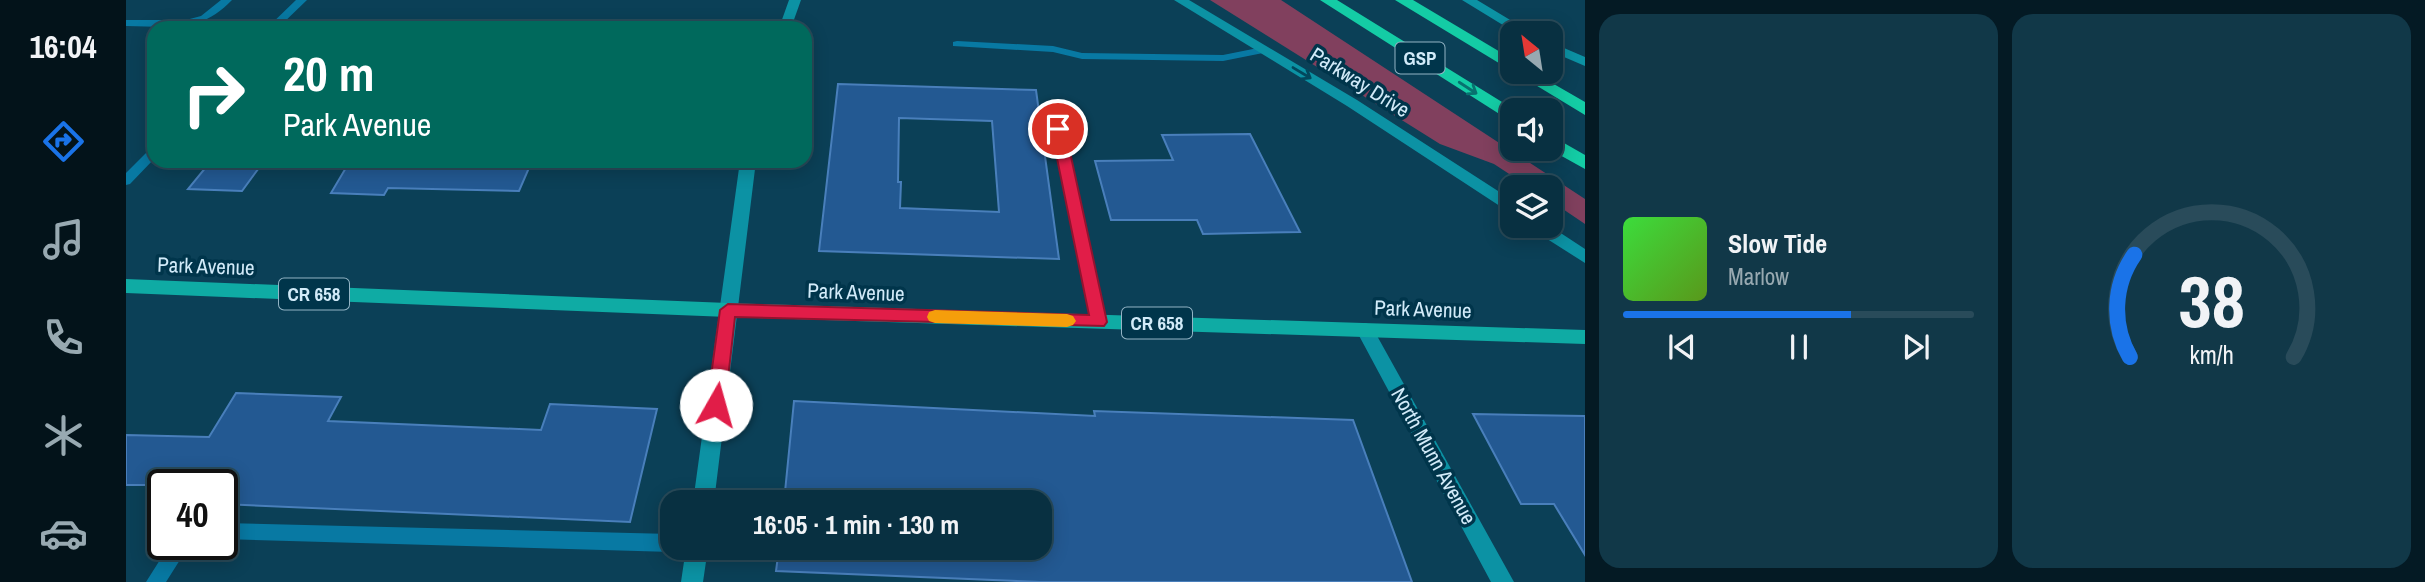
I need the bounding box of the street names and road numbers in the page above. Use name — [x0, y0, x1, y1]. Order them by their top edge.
street label: Parkway Drive — [1305, 40, 1415, 124]
road number: GSP — [1396, 43, 1444, 74]
street label: Park Avenue — [157, 250, 255, 282]
street label: Park Avenue — [807, 276, 905, 308]
road number: CR 658 — [279, 278, 349, 310]
street label: Park Avenue — [1374, 293, 1472, 325]
road number: CR 658 — [1122, 308, 1192, 338]
street label: North Munn Avenue — [1384, 383, 1484, 529]

